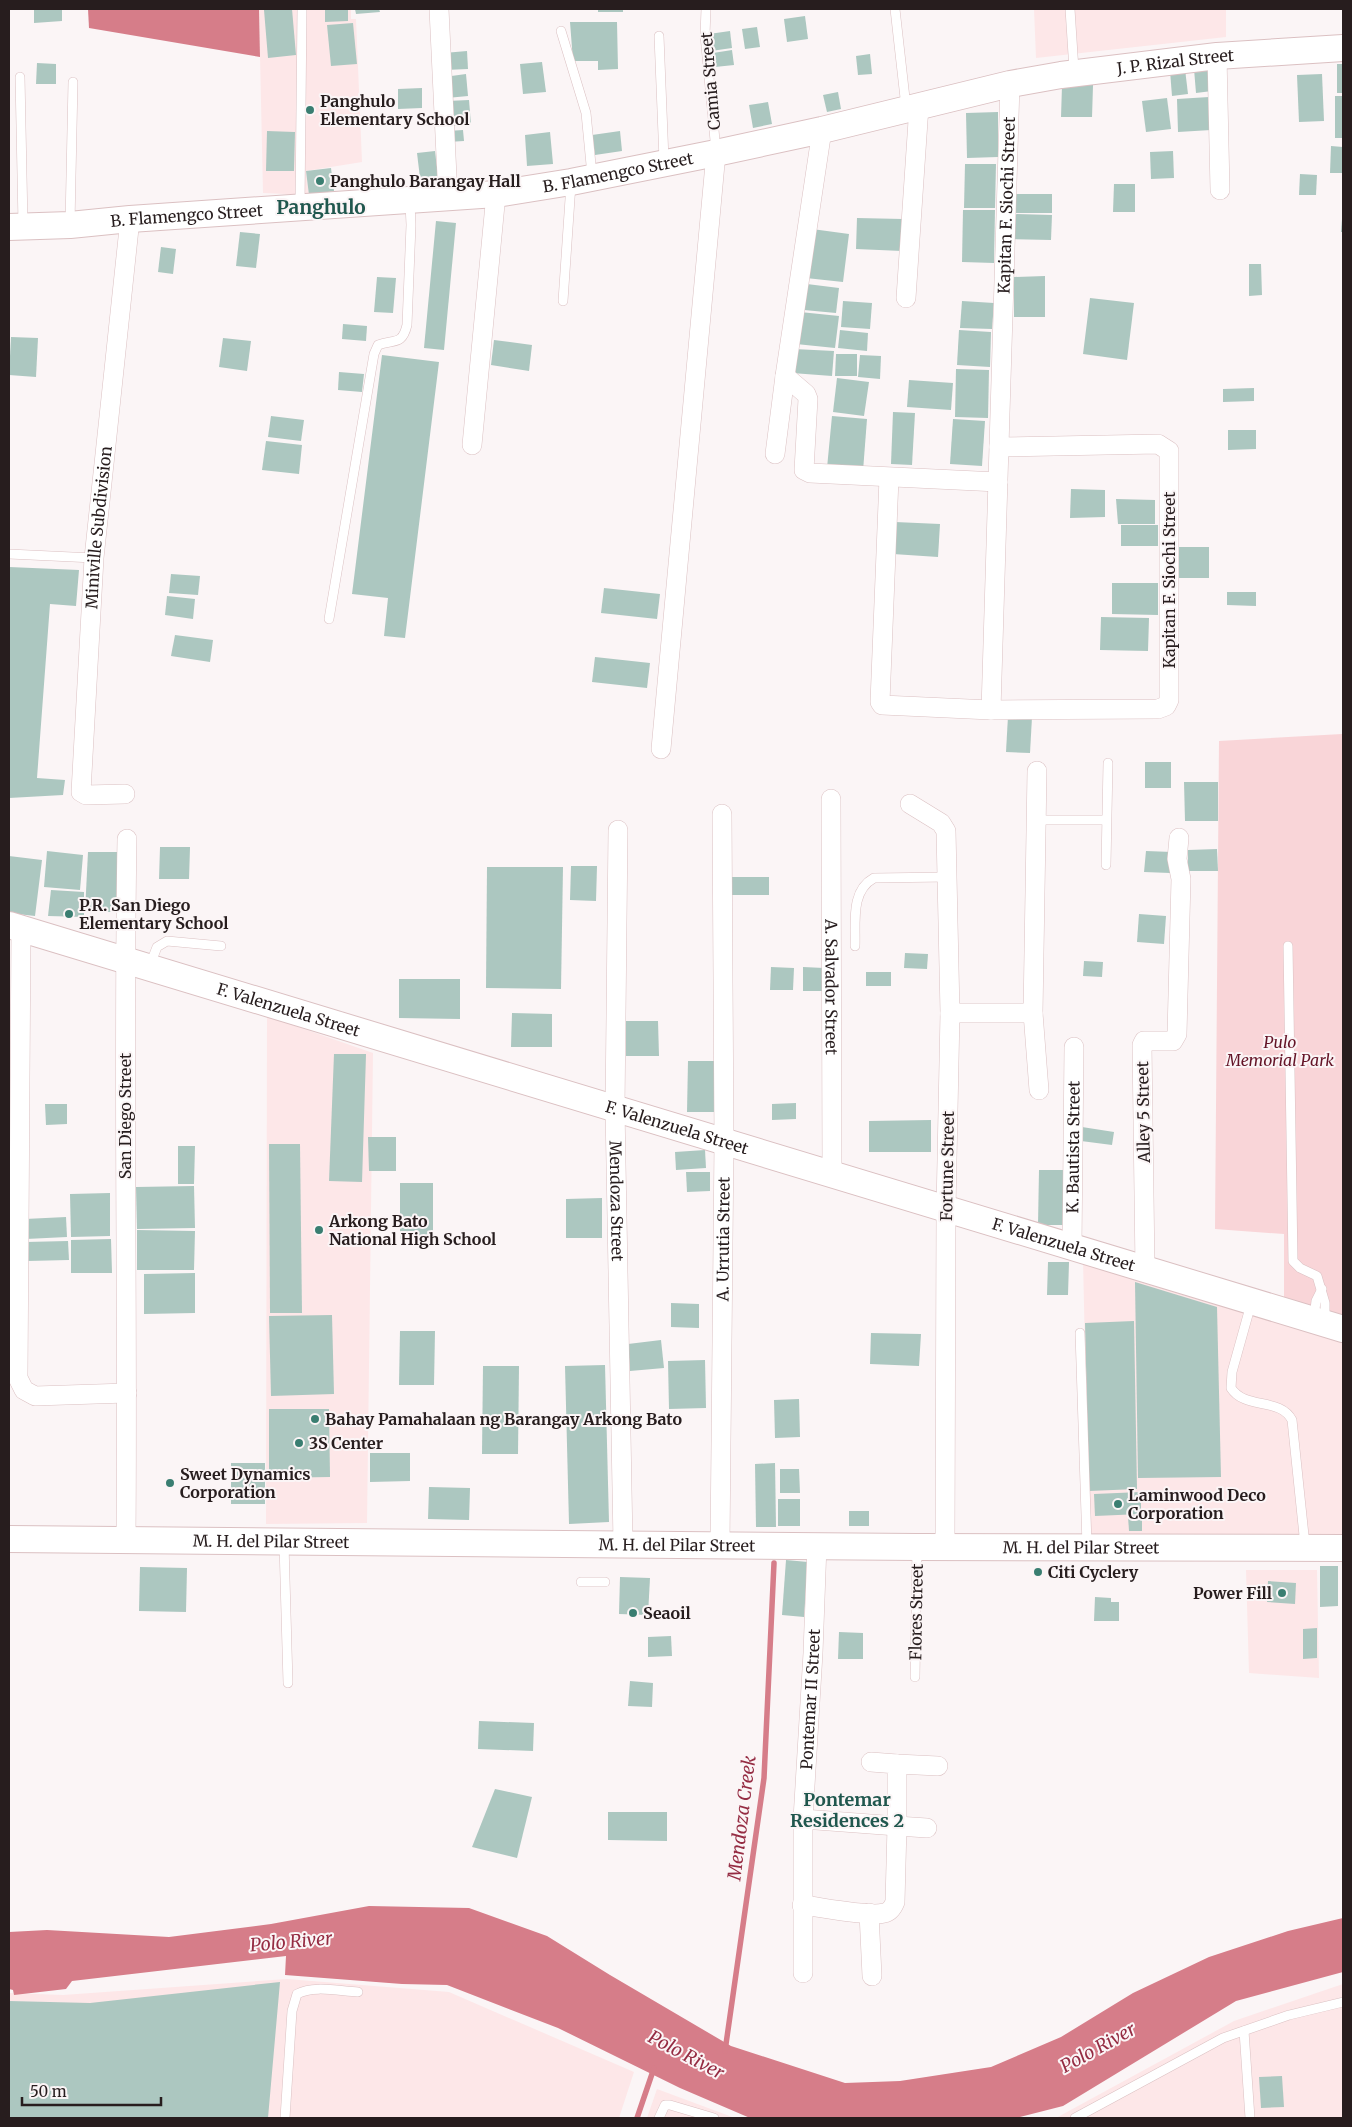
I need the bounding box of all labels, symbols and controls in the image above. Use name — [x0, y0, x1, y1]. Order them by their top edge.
street label: Camia Street — [696, 30, 724, 131]
street label: J. P. Rizal Street — [1115, 45, 1235, 78]
place label: Panghulo Elementary School — [320, 91, 469, 129]
marker: Panghulo Elementary School — [304, 104, 316, 116]
street label: Kapitan F. Siochi Street — [994, 116, 1019, 294]
street label: B. Flamengco Street — [541, 148, 696, 196]
place label: Panghulo Barangay Hall — [330, 171, 521, 191]
marker: Panghulo Barangay Hall — [314, 175, 326, 187]
district label: Panghulo — [276, 195, 366, 219]
street label: B. Flamengco Street — [109, 200, 264, 231]
street label: Miniville Subdivision — [81, 445, 116, 610]
street label: Kapitan F. Siochi Street — [1159, 491, 1179, 669]
place label: P.R. San Diego Elementary School — [79, 895, 228, 933]
marker: P.R. San Diego Elementary School — [63, 908, 75, 920]
street label: A. Salvador Street — [821, 918, 842, 1056]
street label: F. Valenzuela Street — [215, 979, 363, 1041]
park label: Pulo Memorial Park — [1225, 1032, 1334, 1070]
street label: San Diego Street — [115, 1052, 135, 1179]
street label: Alley 5 Street — [1132, 1060, 1154, 1164]
street label: K. Bautista Street — [1062, 1080, 1084, 1213]
street label: F. Valenzuela Street — [603, 1096, 752, 1159]
street label: Fortune Street — [936, 1110, 958, 1221]
street label: Mendoza Street — [606, 1140, 628, 1262]
street label: A. Urrutia Street — [712, 1176, 734, 1302]
place label: Arkong Bato National High School — [328, 1211, 496, 1249]
street label: F. Valenzuela Street — [990, 1213, 1138, 1276]
marker: Arkong Bato National High School — [313, 1224, 325, 1236]
place label: Bahay Pamahalaan ng Barangay Arkong Bato — [325, 1409, 682, 1429]
marker: Bahay Pamahalaan ng Barangay Arkong Bato — [309, 1413, 321, 1425]
place label: 3S Center — [309, 1433, 384, 1453]
marker: 3S Center — [293, 1437, 305, 1449]
place label: Sweet Dynamics Corporation — [180, 1464, 310, 1502]
marker: Sweet Dynamics Corporation — [164, 1477, 176, 1489]
place label: Laminwood Deco Corporation — [1128, 1485, 1266, 1523]
marker: Laminwood Deco Corporation — [1112, 1498, 1124, 1510]
street label: M. H. del Pilar Street — [193, 1531, 350, 1552]
street label: M. H. del Pilar Street — [599, 1534, 756, 1556]
street label: M. H. del Pilar Street — [1003, 1537, 1160, 1558]
place label: Citi Cyclery — [1048, 1562, 1139, 1582]
street label: Flores Street — [905, 1563, 927, 1661]
marker: Citi Cyclery — [1032, 1566, 1044, 1578]
place label: Power Fill — [1193, 1583, 1272, 1603]
marker: Power Fill — [1276, 1587, 1288, 1599]
place label: Seaoil — [643, 1603, 691, 1623]
marker: Seaoil — [627, 1607, 639, 1619]
street label: Pontemar II Street — [796, 1628, 824, 1770]
water label: Mendoza Creek — [722, 1754, 761, 1883]
district label: Pontemar Residences 2 — [790, 1788, 904, 1832]
water label: Polo River — [249, 1926, 334, 1957]
water label: Polo River — [1056, 2017, 1140, 2078]
water label: Polo River — [644, 2025, 729, 2084]
scale bar — [22, 2074, 161, 2106]
text: 50 m — [30, 2082, 67, 2101]

